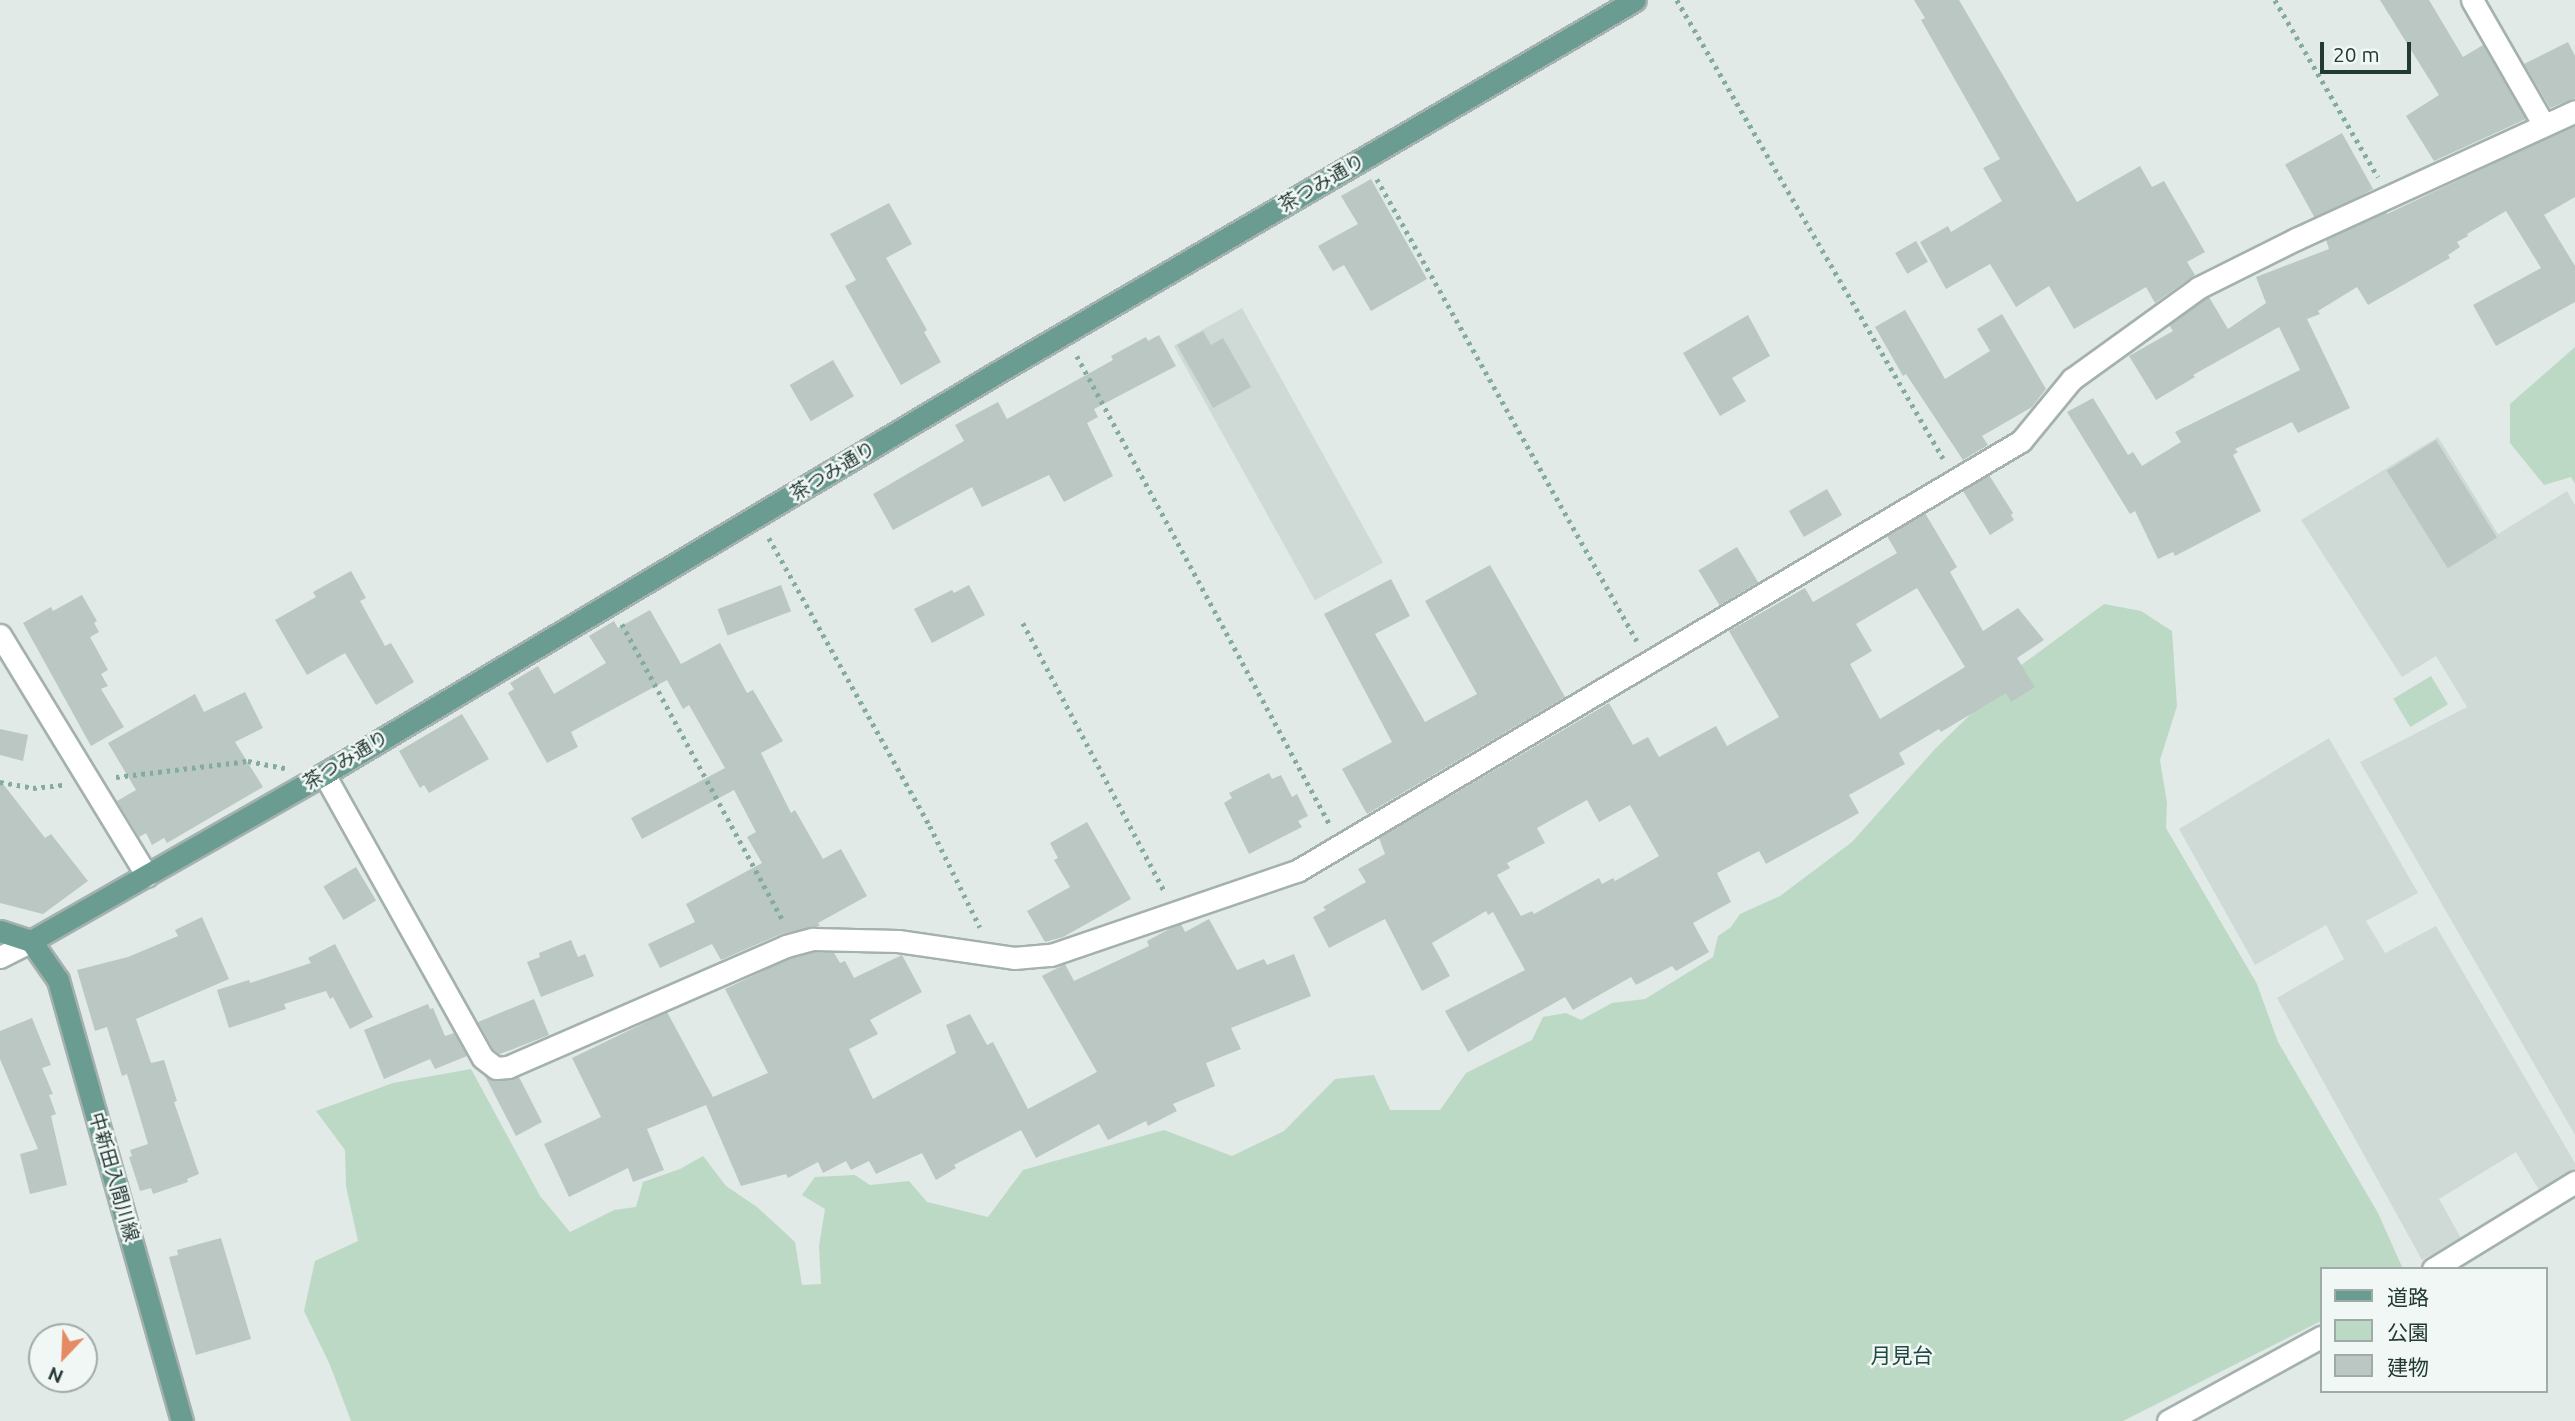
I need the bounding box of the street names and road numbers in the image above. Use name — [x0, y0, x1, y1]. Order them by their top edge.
street label: 茶つみ通り — [1275, 149, 1369, 217]
street label: 茶つみ通り — [786, 437, 880, 505]
street label: 茶つみ通り — [299, 726, 393, 794]
street label: 中新田入間川線 — [85, 1110, 143, 1244]

